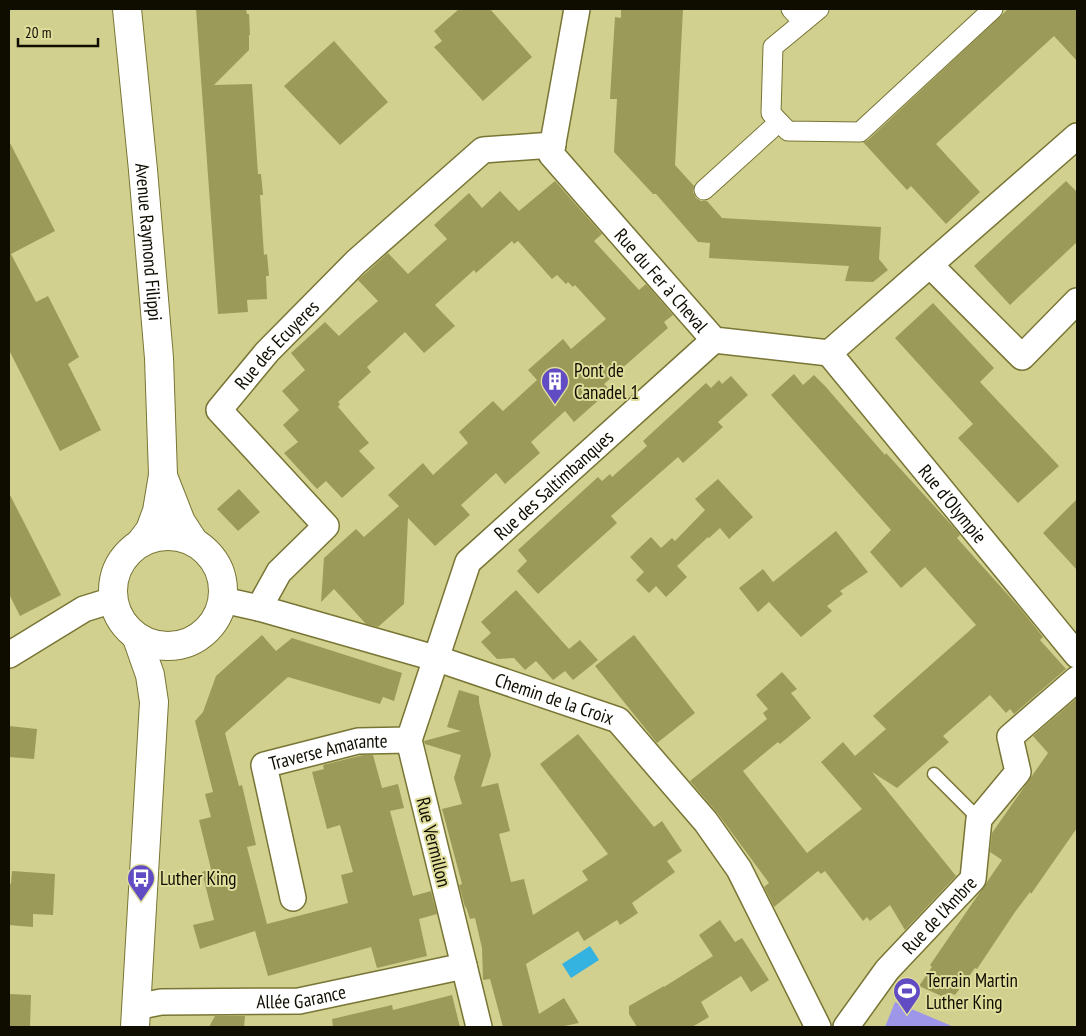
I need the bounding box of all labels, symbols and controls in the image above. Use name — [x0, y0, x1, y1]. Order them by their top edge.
scale bar — [18, 15, 98, 47]
text: 20 m — [25, 23, 51, 42]
street label: Avenue Raymond Filippi — [130, 162, 168, 322]
street label: Rue du Fer à Cheval — [610, 223, 714, 337]
street label: Rue des Ecuyeres — [229, 295, 324, 394]
place label: Pont de Canadel 1 — [574, 358, 639, 404]
building icon: Pont de Canadel 1 — [540, 366, 570, 405]
street label: Rue des Saltimbanques — [489, 425, 618, 545]
street label: Rue d'Olympie — [913, 459, 992, 548]
street label: Chemin de la Croix — [492, 667, 617, 730]
street label: Traverse Amarante — [266, 728, 388, 775]
street label: Rue Vermillon — [411, 795, 457, 889]
bus stop icon: Luther King — [126, 863, 156, 902]
place label: Luther King — [160, 866, 237, 890]
street label: Rue de l'Ambre — [897, 871, 982, 959]
place label: Terrain Martin Luther King — [926, 968, 1018, 1014]
sports icon: Terrain Martin Luther King — [892, 976, 922, 1015]
street label: Allée Garance — [256, 979, 348, 1013]

